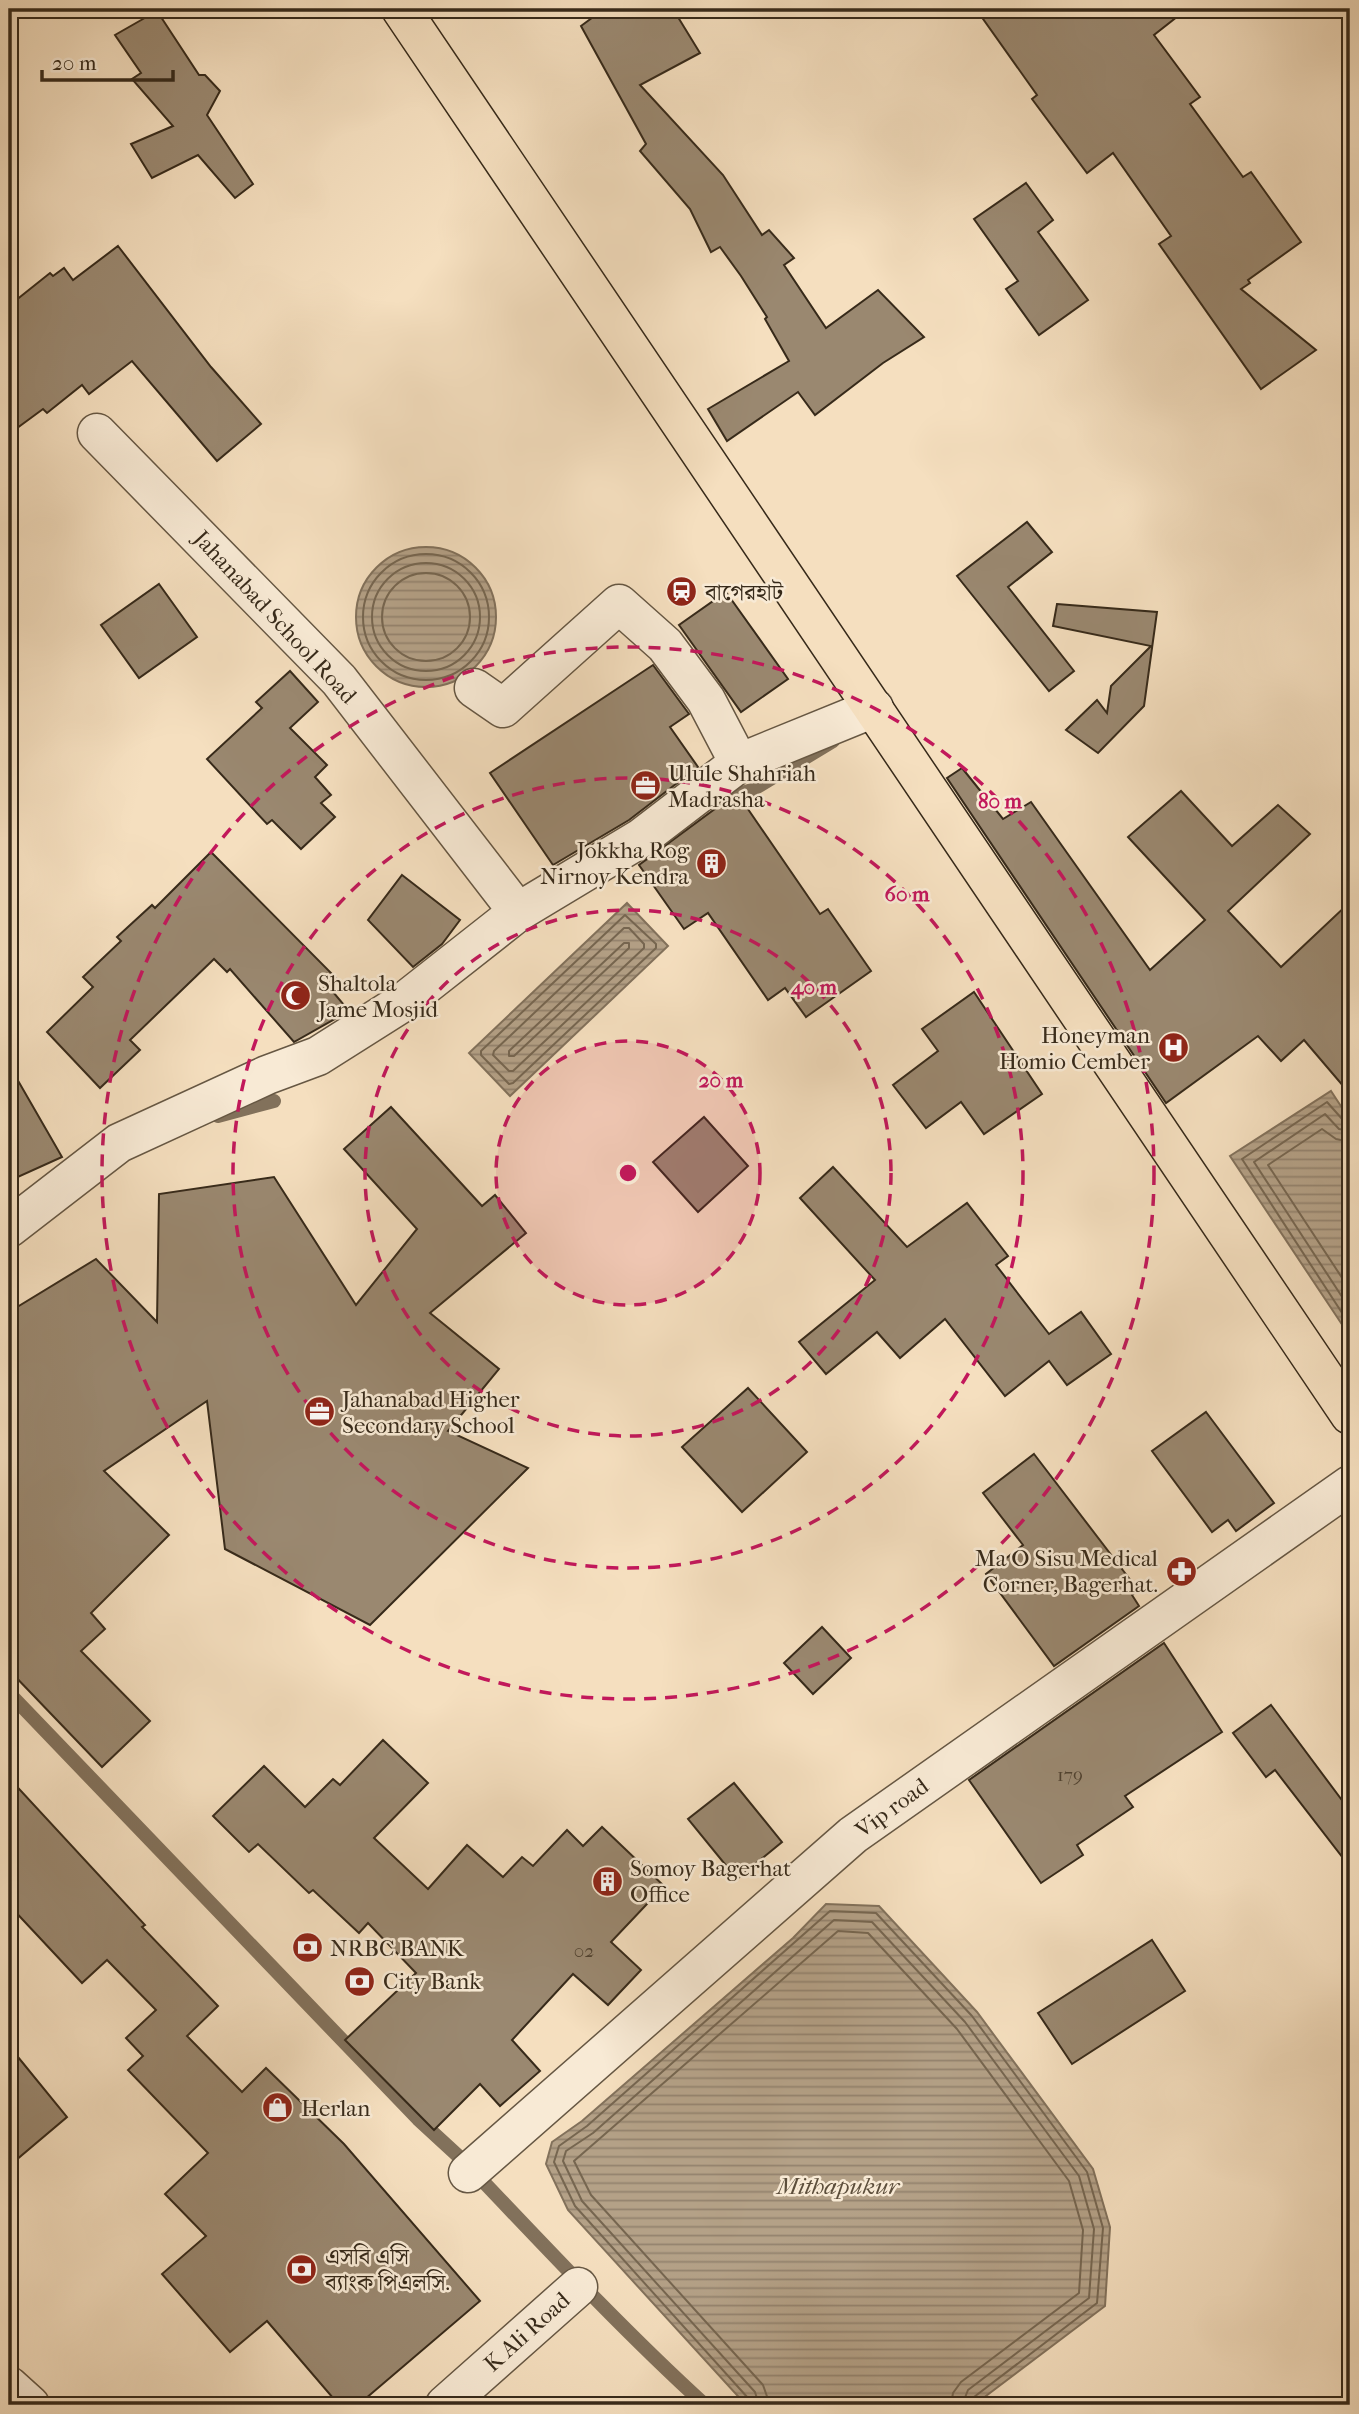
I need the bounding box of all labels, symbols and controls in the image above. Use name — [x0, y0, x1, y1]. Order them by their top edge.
scale bar — [42, 38, 173, 82]
text: 20 m — [52, 51, 97, 75]
street label: Jahanabad School Road — [186, 523, 363, 710]
station icon: বাগেরহাট — [665, 575, 699, 609]
place label: বাগেরহাট — [704, 579, 785, 606]
place label: Ulule Shahriah Madrasha — [668, 760, 816, 813]
office icon: Ulule Shahriah Madrasha — [628, 769, 662, 803]
text: 80 m — [978, 789, 1023, 813]
place label: Jokkha Rog Nirnoy Kendra — [540, 837, 690, 890]
building icon: Jokkha Rog Nirnoy Kendra — [695, 846, 729, 880]
text: 60 m — [885, 882, 930, 906]
place label: Shaltola Jame Mosjid — [316, 970, 439, 1023]
text: 40 m — [790, 975, 838, 1000]
mosque icon: Shaltola Jame Mosjid — [278, 979, 312, 1013]
place label: Honeyman Homio Cember — [999, 1022, 1151, 1075]
hospital icon: Honeyman Homio Cember — [1156, 1031, 1190, 1065]
text: 20 m — [699, 1068, 744, 1092]
centre of rings — [616, 1161, 640, 1185]
place label: Jahanabad Higher Secondary School — [340, 1386, 520, 1439]
office icon: Jahanabad Higher Secondary School — [302, 1395, 336, 1429]
place label: Ma O Sisu Medical Corner, Bagerhat. — [975, 1545, 1159, 1598]
pharmacy icon: Ma O Sisu Medical Corner, Bagerhat. — [1164, 1554, 1198, 1588]
house number: 179 — [1057, 1764, 1083, 1786]
street label: Vip road — [849, 1772, 934, 1844]
place label: Somoy Bagerhat Office — [630, 1855, 791, 1908]
building icon: Somoy Bagerhat Office — [590, 1864, 624, 1898]
bank icon: NRBC BANK — [290, 1931, 324, 1965]
place label: NRBC BANK — [330, 1935, 465, 1962]
house number: 02 — [574, 1940, 594, 1962]
bank icon: City Bank — [343, 1964, 377, 1998]
place label: City Bank — [383, 1968, 482, 1995]
shop icon: Herlan — [261, 2091, 295, 2125]
place label: Herlan — [301, 2095, 371, 2122]
water label: Mithapukur — [775, 2172, 901, 2200]
place label: এসবি এসি ব্যাংক পিএলসি. — [324, 2243, 450, 2296]
bank icon: এসবি এসি ব্যাংক পিএলসি. — [285, 2252, 319, 2286]
street label: K Ali Road — [479, 2286, 576, 2377]

